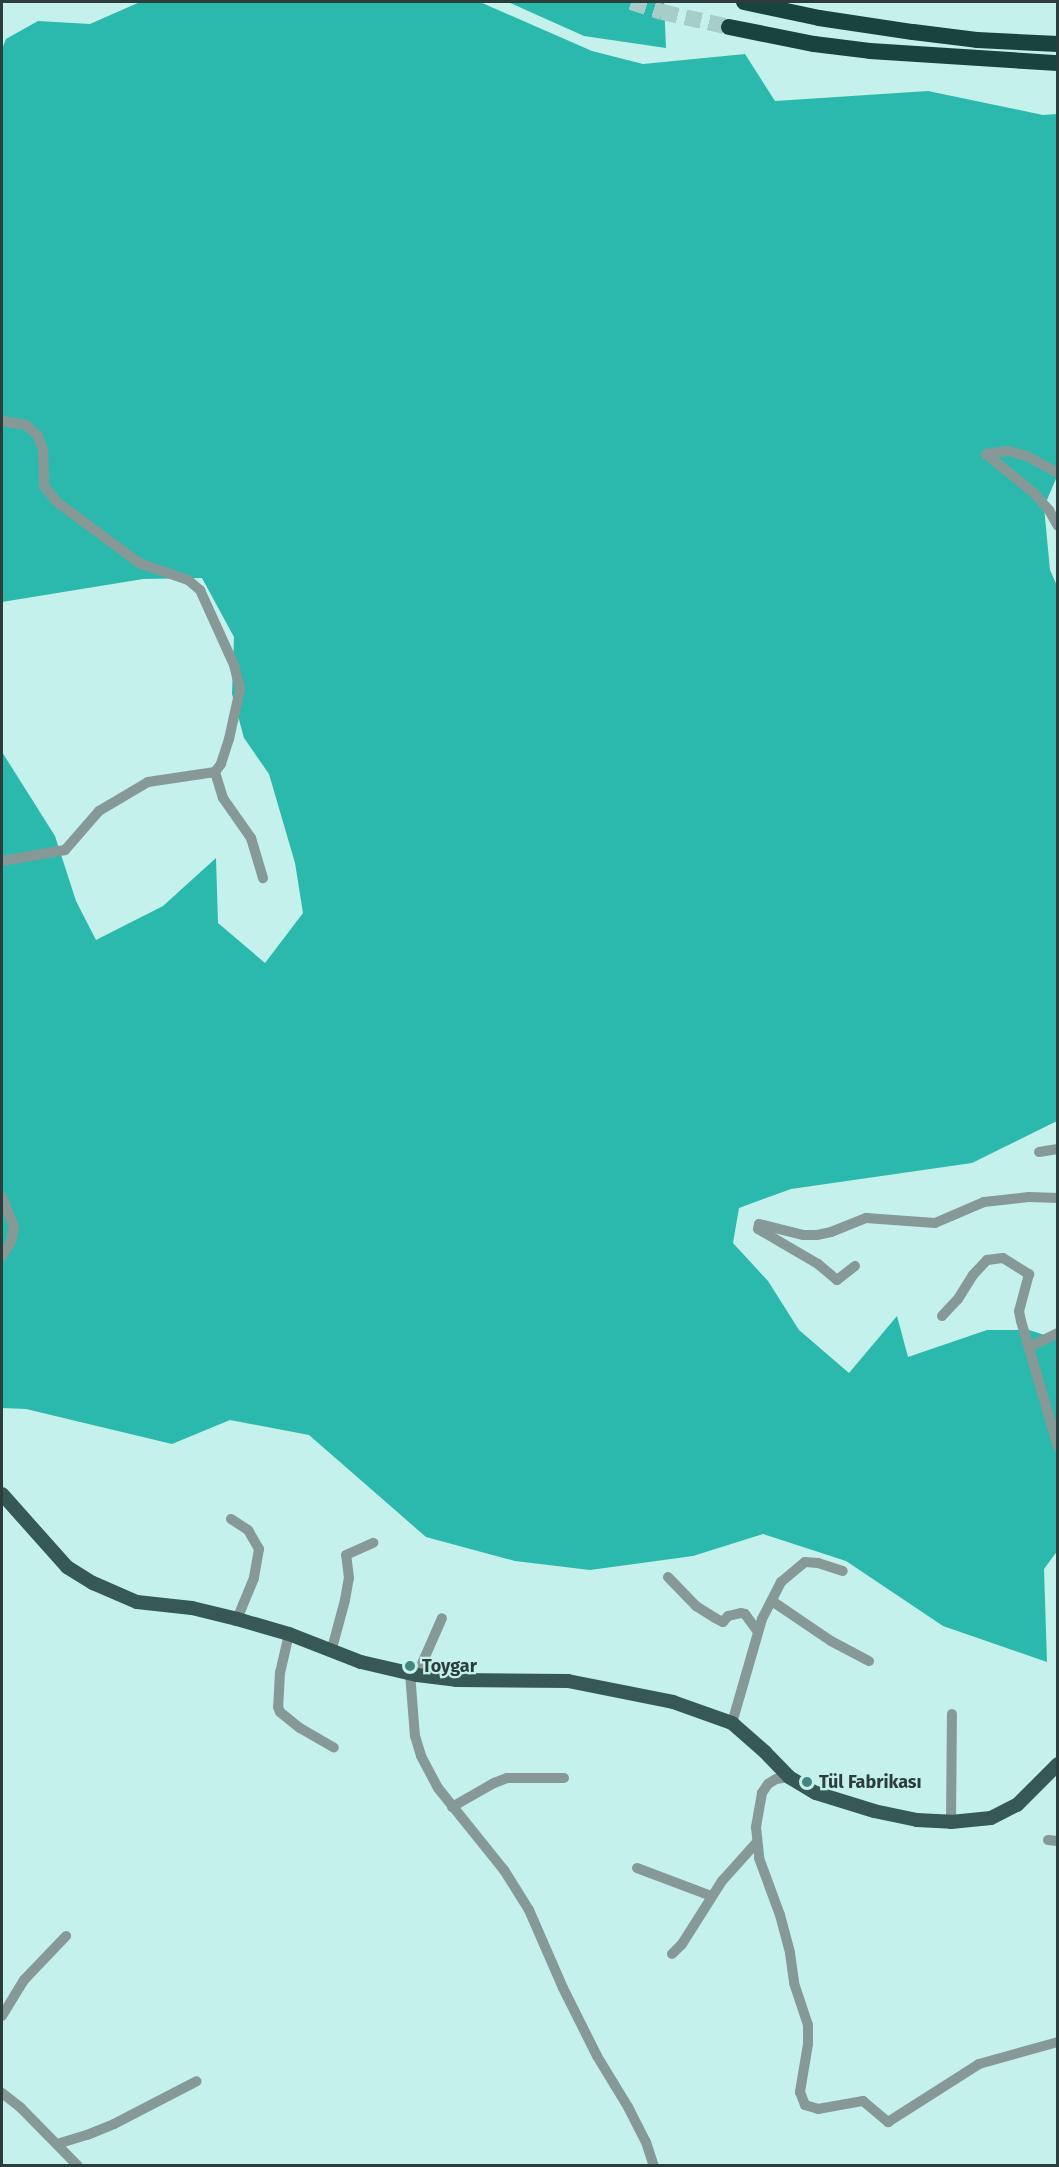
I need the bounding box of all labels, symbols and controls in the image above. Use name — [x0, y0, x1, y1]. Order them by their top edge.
place label: Toygar — [422, 1655, 477, 1677]
marker: Toygar — [403, 1659, 417, 1673]
place label: Tül Fabrikası — [819, 1771, 922, 1793]
marker: Tül Fabrikası — [800, 1775, 814, 1789]

